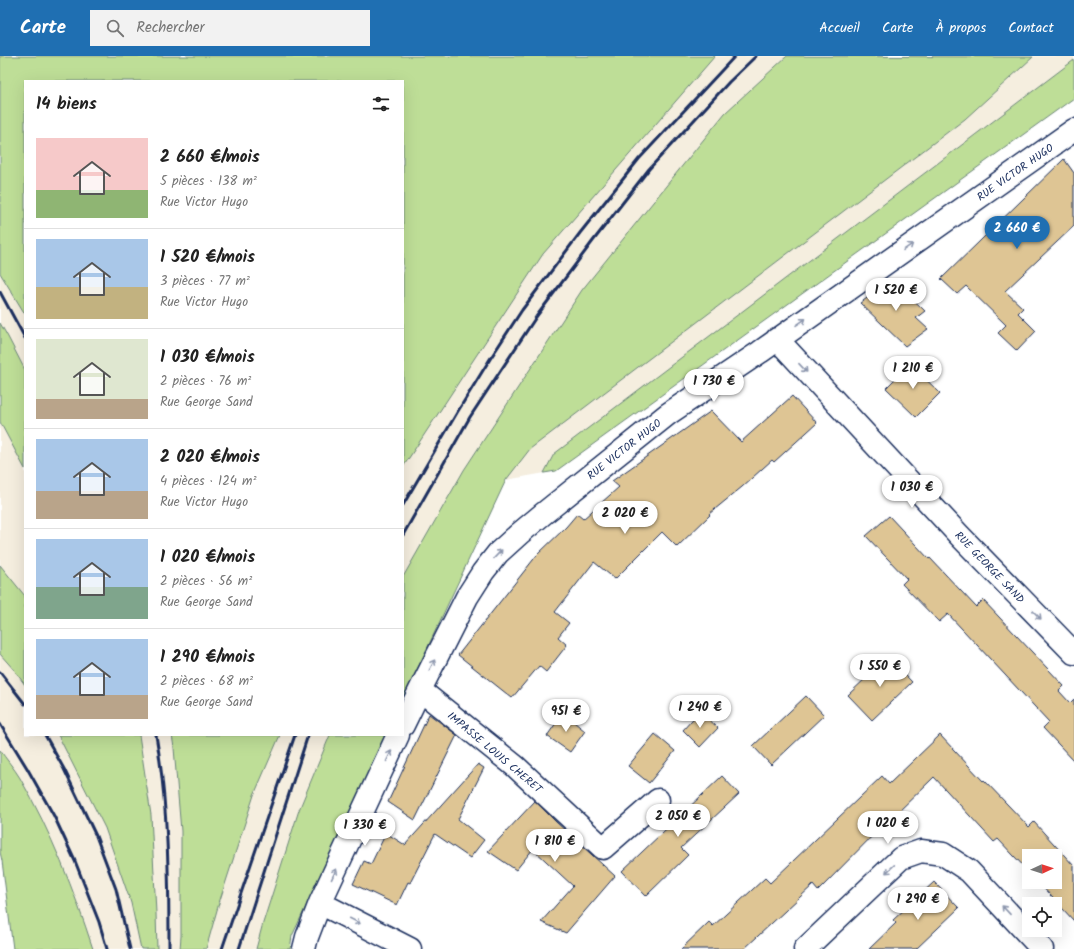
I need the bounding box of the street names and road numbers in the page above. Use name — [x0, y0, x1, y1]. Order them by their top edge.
street label: RUE VICTOR HUGO — [973, 139, 1058, 206]
street label: RUE VICTOR HUGO — [583, 415, 666, 485]
street label: RUE GEORGE SAND — [950, 527, 1029, 608]
street label: IMPASSE LOUIS CHERET — [443, 707, 547, 799]

